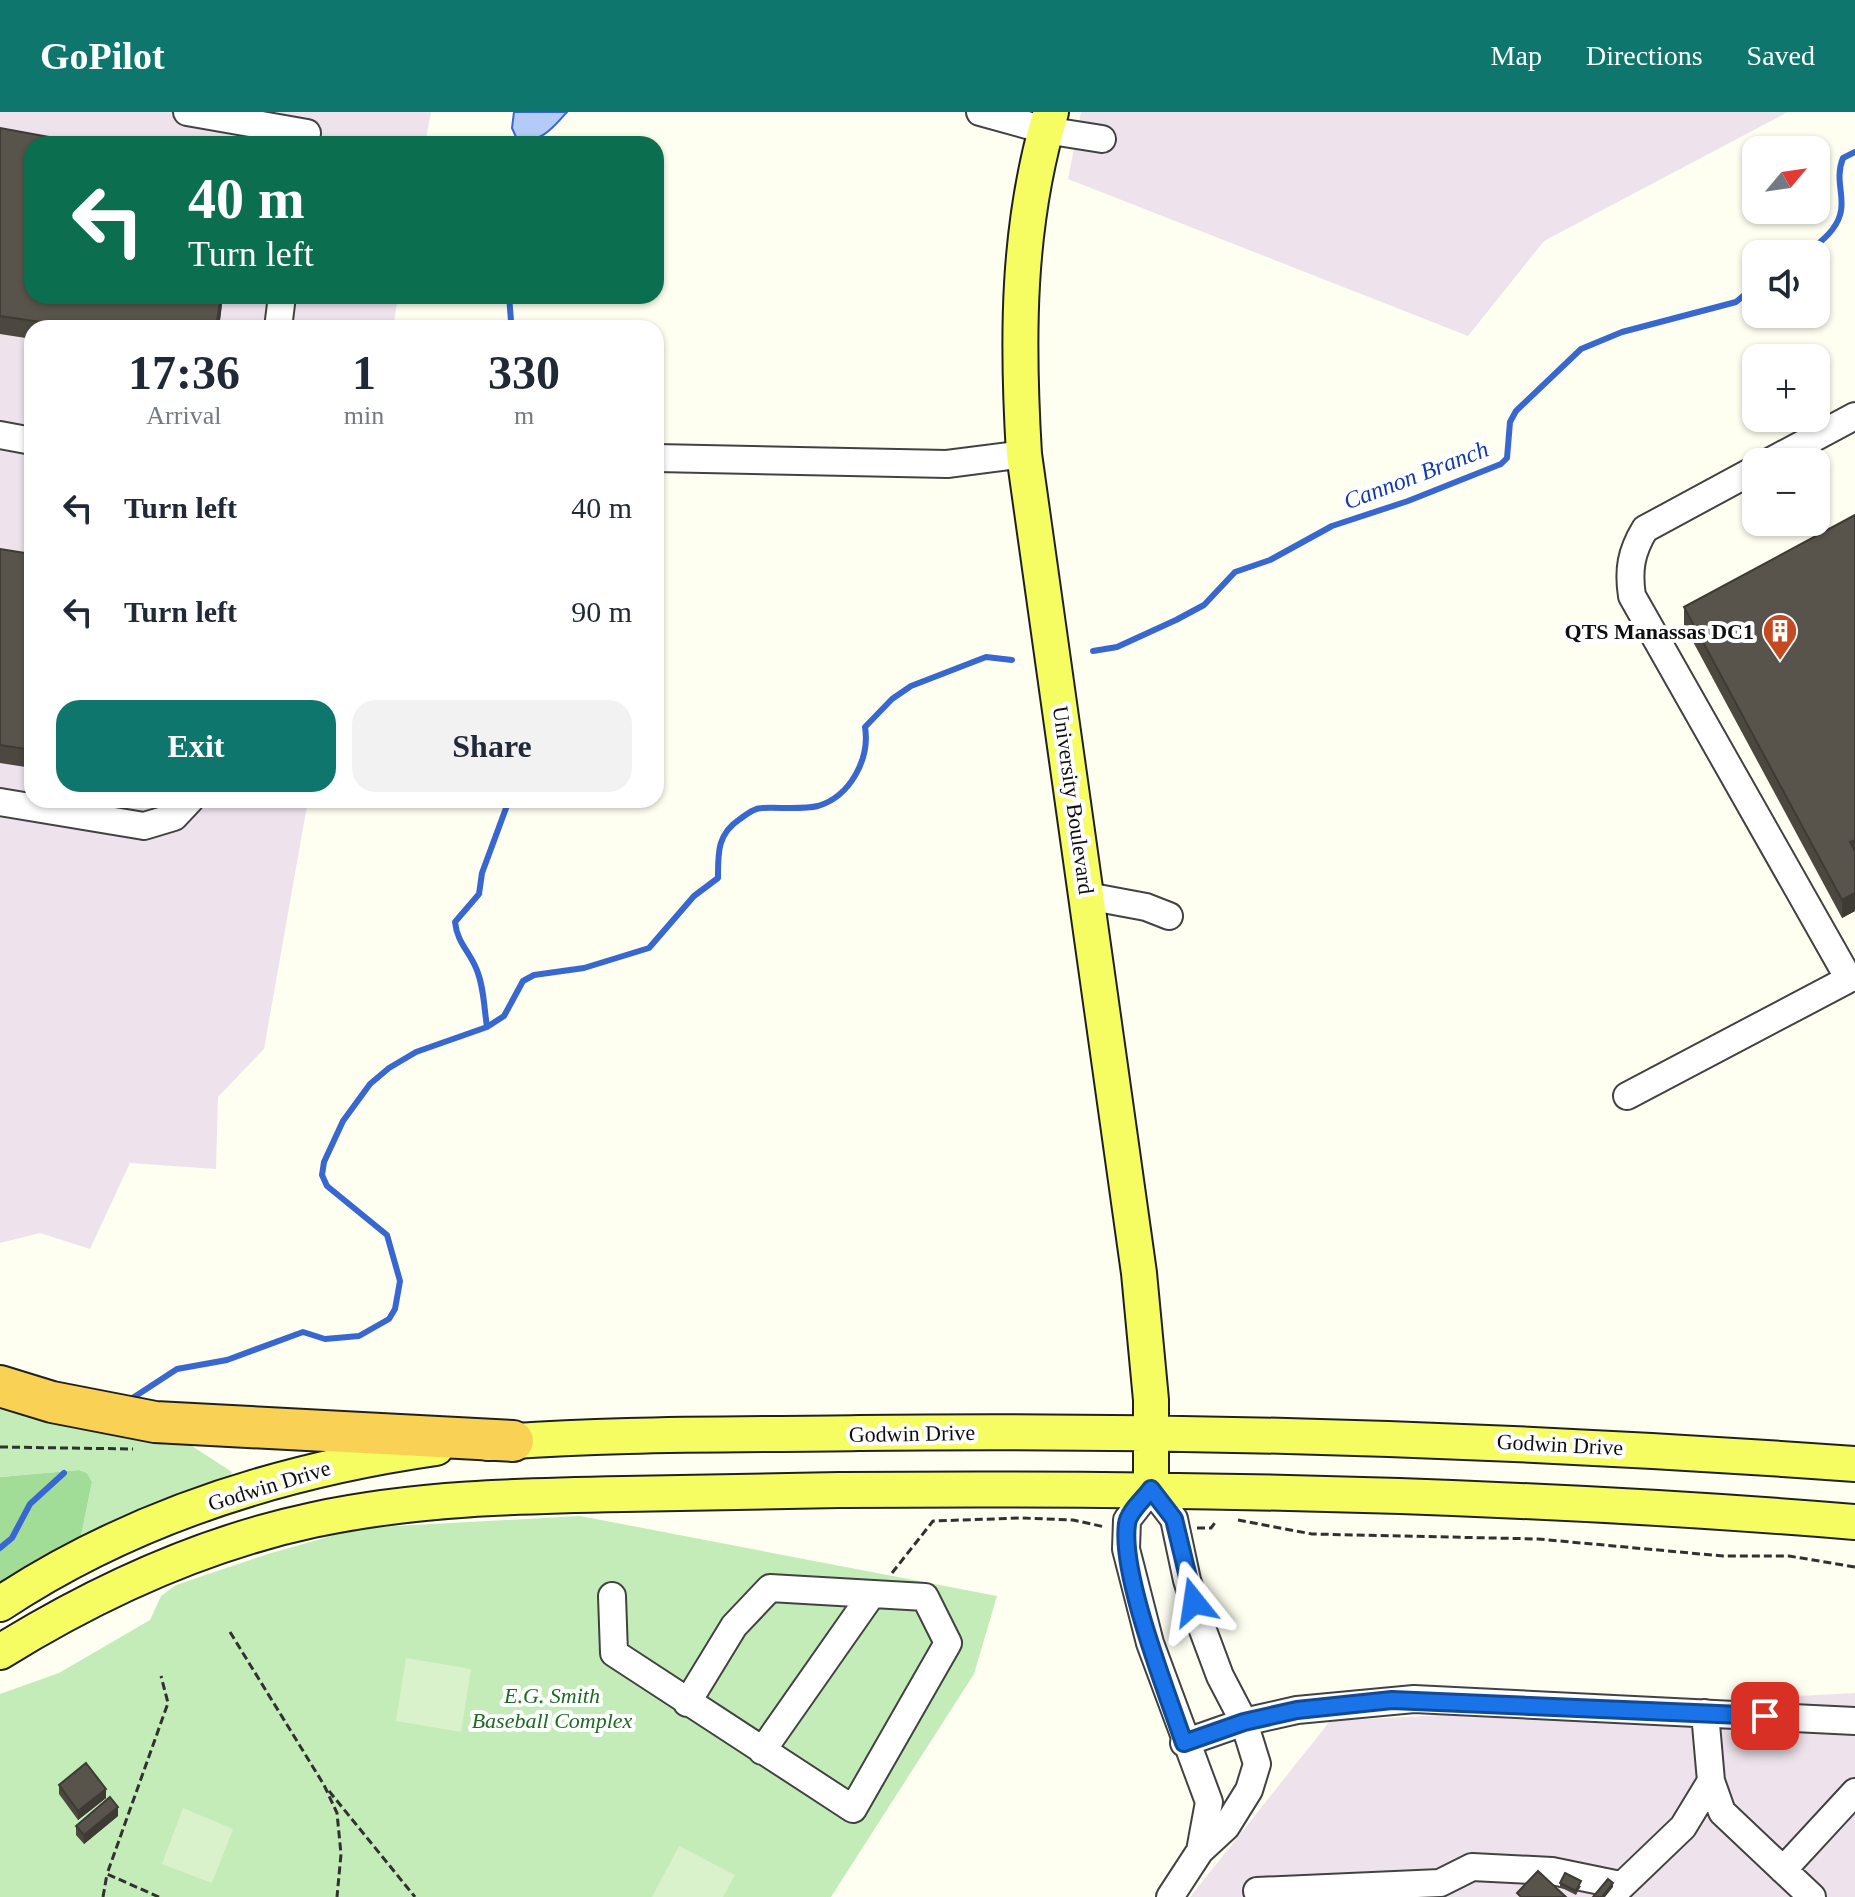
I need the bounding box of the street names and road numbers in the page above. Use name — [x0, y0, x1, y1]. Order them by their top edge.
street label: University Boulevard — [1048, 704, 1099, 896]
street label: Godwin Drive — [849, 1420, 975, 1447]
street label: Godwin Drive — [1496, 1429, 1624, 1460]
street label: Godwin Drive — [205, 1455, 333, 1516]

